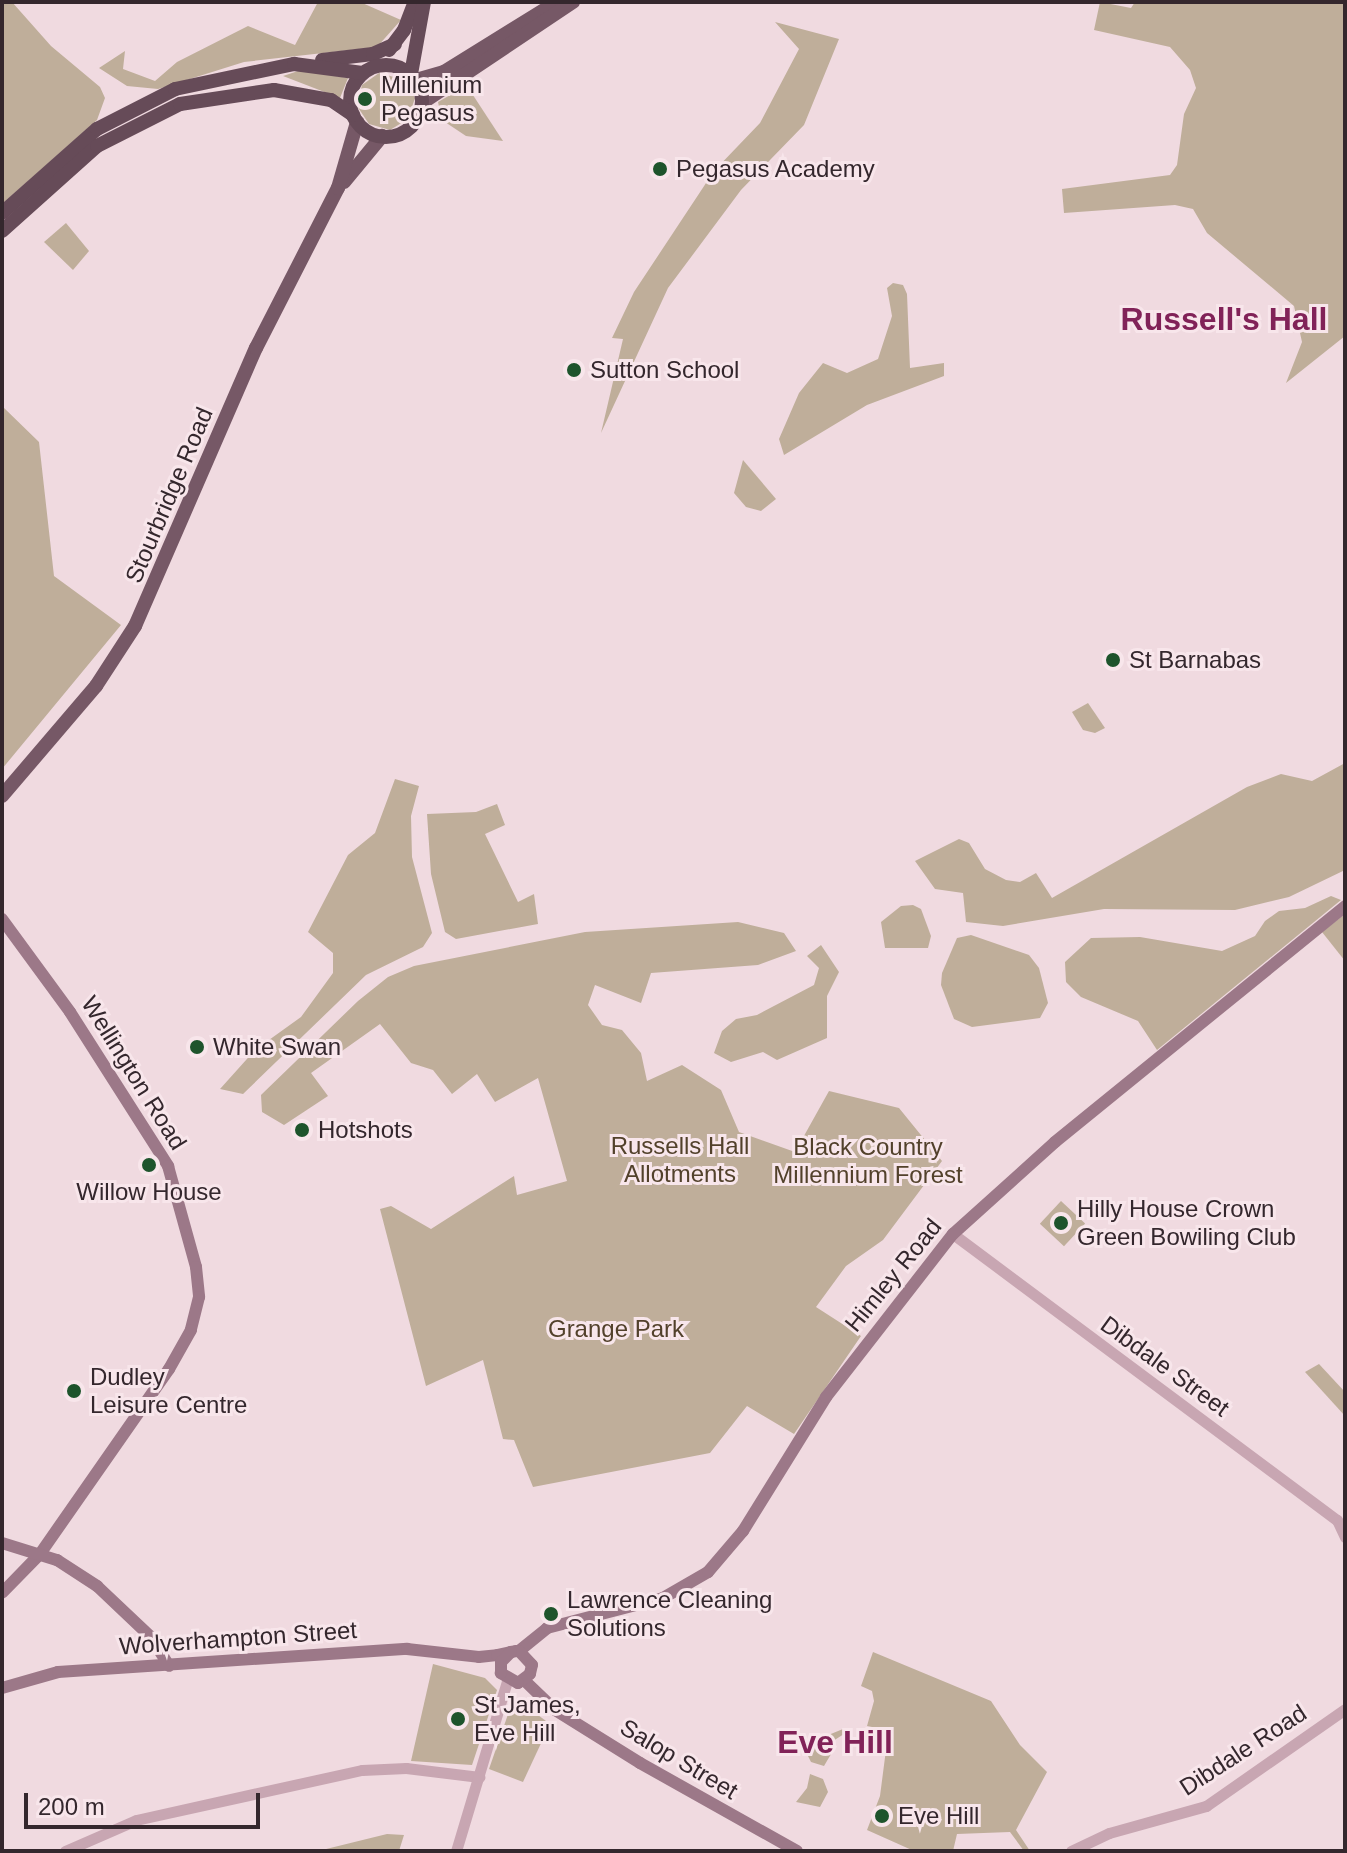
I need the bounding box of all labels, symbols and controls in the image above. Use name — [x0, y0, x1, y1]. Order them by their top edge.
place label: Millenium Pegasus — [381, 71, 482, 127]
marker: Millenium Pegasus — [356, 90, 374, 108]
place label: Pegasus Academy — [676, 155, 876, 183]
marker: Pegasus Academy — [651, 160, 669, 178]
district label: Russell's Hall — [1121, 300, 1327, 338]
place label: Sutton School — [590, 356, 739, 384]
marker: Sutton School — [565, 361, 583, 379]
street label: Stourbridge Road — [119, 403, 219, 587]
place label: St Barnabas — [1129, 646, 1261, 674]
marker: St Barnabas — [1104, 651, 1122, 669]
street label: Wellington Road — [75, 991, 193, 1155]
place label: White Swan — [213, 1033, 341, 1061]
marker: White Swan — [188, 1038, 206, 1056]
place label: Hotshots — [318, 1116, 413, 1144]
marker: Hotshots — [293, 1121, 311, 1139]
park label: Russells Hall Allotments — [611, 1132, 749, 1188]
park label: Black Country Millennium Forest — [773, 1133, 963, 1189]
marker: Willow House — [140, 1156, 158, 1174]
place label: Willow House — [76, 1178, 222, 1206]
place label: Hilly House Crown Green Bowiling Club — [1077, 1195, 1296, 1251]
street label: Himley Road — [839, 1213, 947, 1337]
marker: Hilly House Crown Green Bowiling Club — [1052, 1214, 1070, 1232]
street label: Dibdale Street — [1095, 1310, 1235, 1422]
park label: Grange Park — [548, 1315, 684, 1343]
place label: Dudley Leisure Centre — [90, 1363, 247, 1419]
marker: Dudley Leisure Centre — [65, 1382, 83, 1400]
place label: Lawrence Cleaning Solutions — [567, 1586, 772, 1642]
marker: Lawrence Cleaning Solutions — [542, 1605, 560, 1623]
street label: Wolverhampton Street — [118, 1615, 358, 1661]
place label: St James, Eve Hill — [474, 1691, 581, 1747]
street label: Dibdale Road — [1174, 1698, 1312, 1802]
marker: St James, Eve Hill — [449, 1710, 467, 1728]
street label: Salop Street — [615, 1713, 743, 1805]
district label: Eve Hill — [777, 1723, 893, 1761]
scale bar — [28, 1777, 264, 1827]
text: 200 m — [38, 1793, 105, 1820]
place label: Eve Hill — [898, 1802, 979, 1830]
marker: Eve Hill — [873, 1807, 891, 1825]

